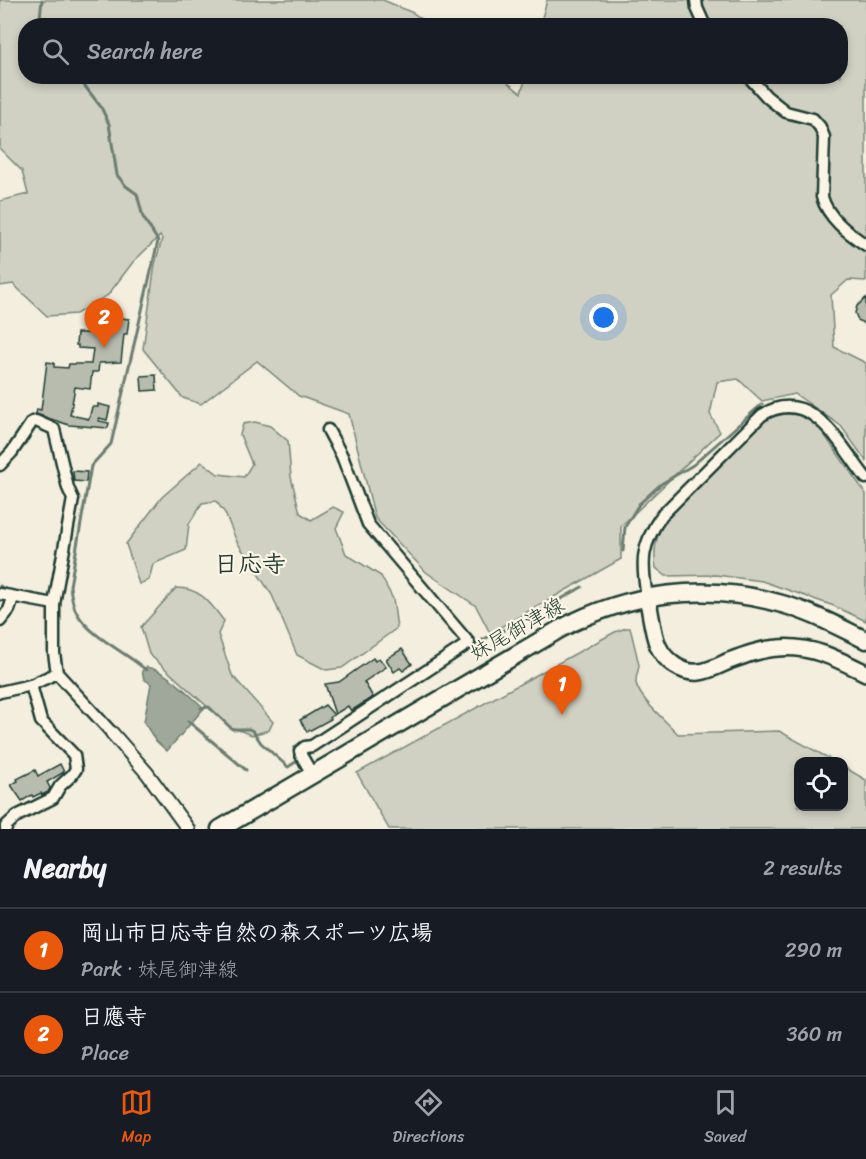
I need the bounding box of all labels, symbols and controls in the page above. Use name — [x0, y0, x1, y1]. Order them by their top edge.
search box — [18, 18, 848, 84]
text: Search here — [87, 32, 203, 71]
icon: search — [39, 35, 72, 68]
pin: 2 — [84, 298, 124, 348]
your location — [589, 303, 618, 332]
district label: 日応寺 — [214, 543, 286, 585]
street label: 妹尾御津線 — [462, 586, 572, 672]
pin: 1 — [542, 666, 582, 715]
map controls — [794, 757, 848, 811]
button: locate — [794, 757, 848, 811]
text: Nearby — [24, 845, 106, 891]
text: 2 results — [763, 851, 842, 886]
text: 岡山市日応寺自然の森スポーツ広場 — [81, 913, 433, 952]
text: 1 — [39, 933, 48, 968]
text: 290 m — [785, 933, 842, 968]
text: Park · 妹尾御津線 — [81, 952, 238, 987]
text: 日應寺 — [81, 997, 147, 1036]
text: 2 — [38, 1017, 49, 1052]
text: 360 m — [786, 1017, 842, 1052]
text: Place — [81, 1036, 129, 1071]
tab: Map — [120, 1086, 153, 1151]
tab: Directions — [393, 1086, 464, 1151]
tab: Saved — [704, 1086, 746, 1151]

